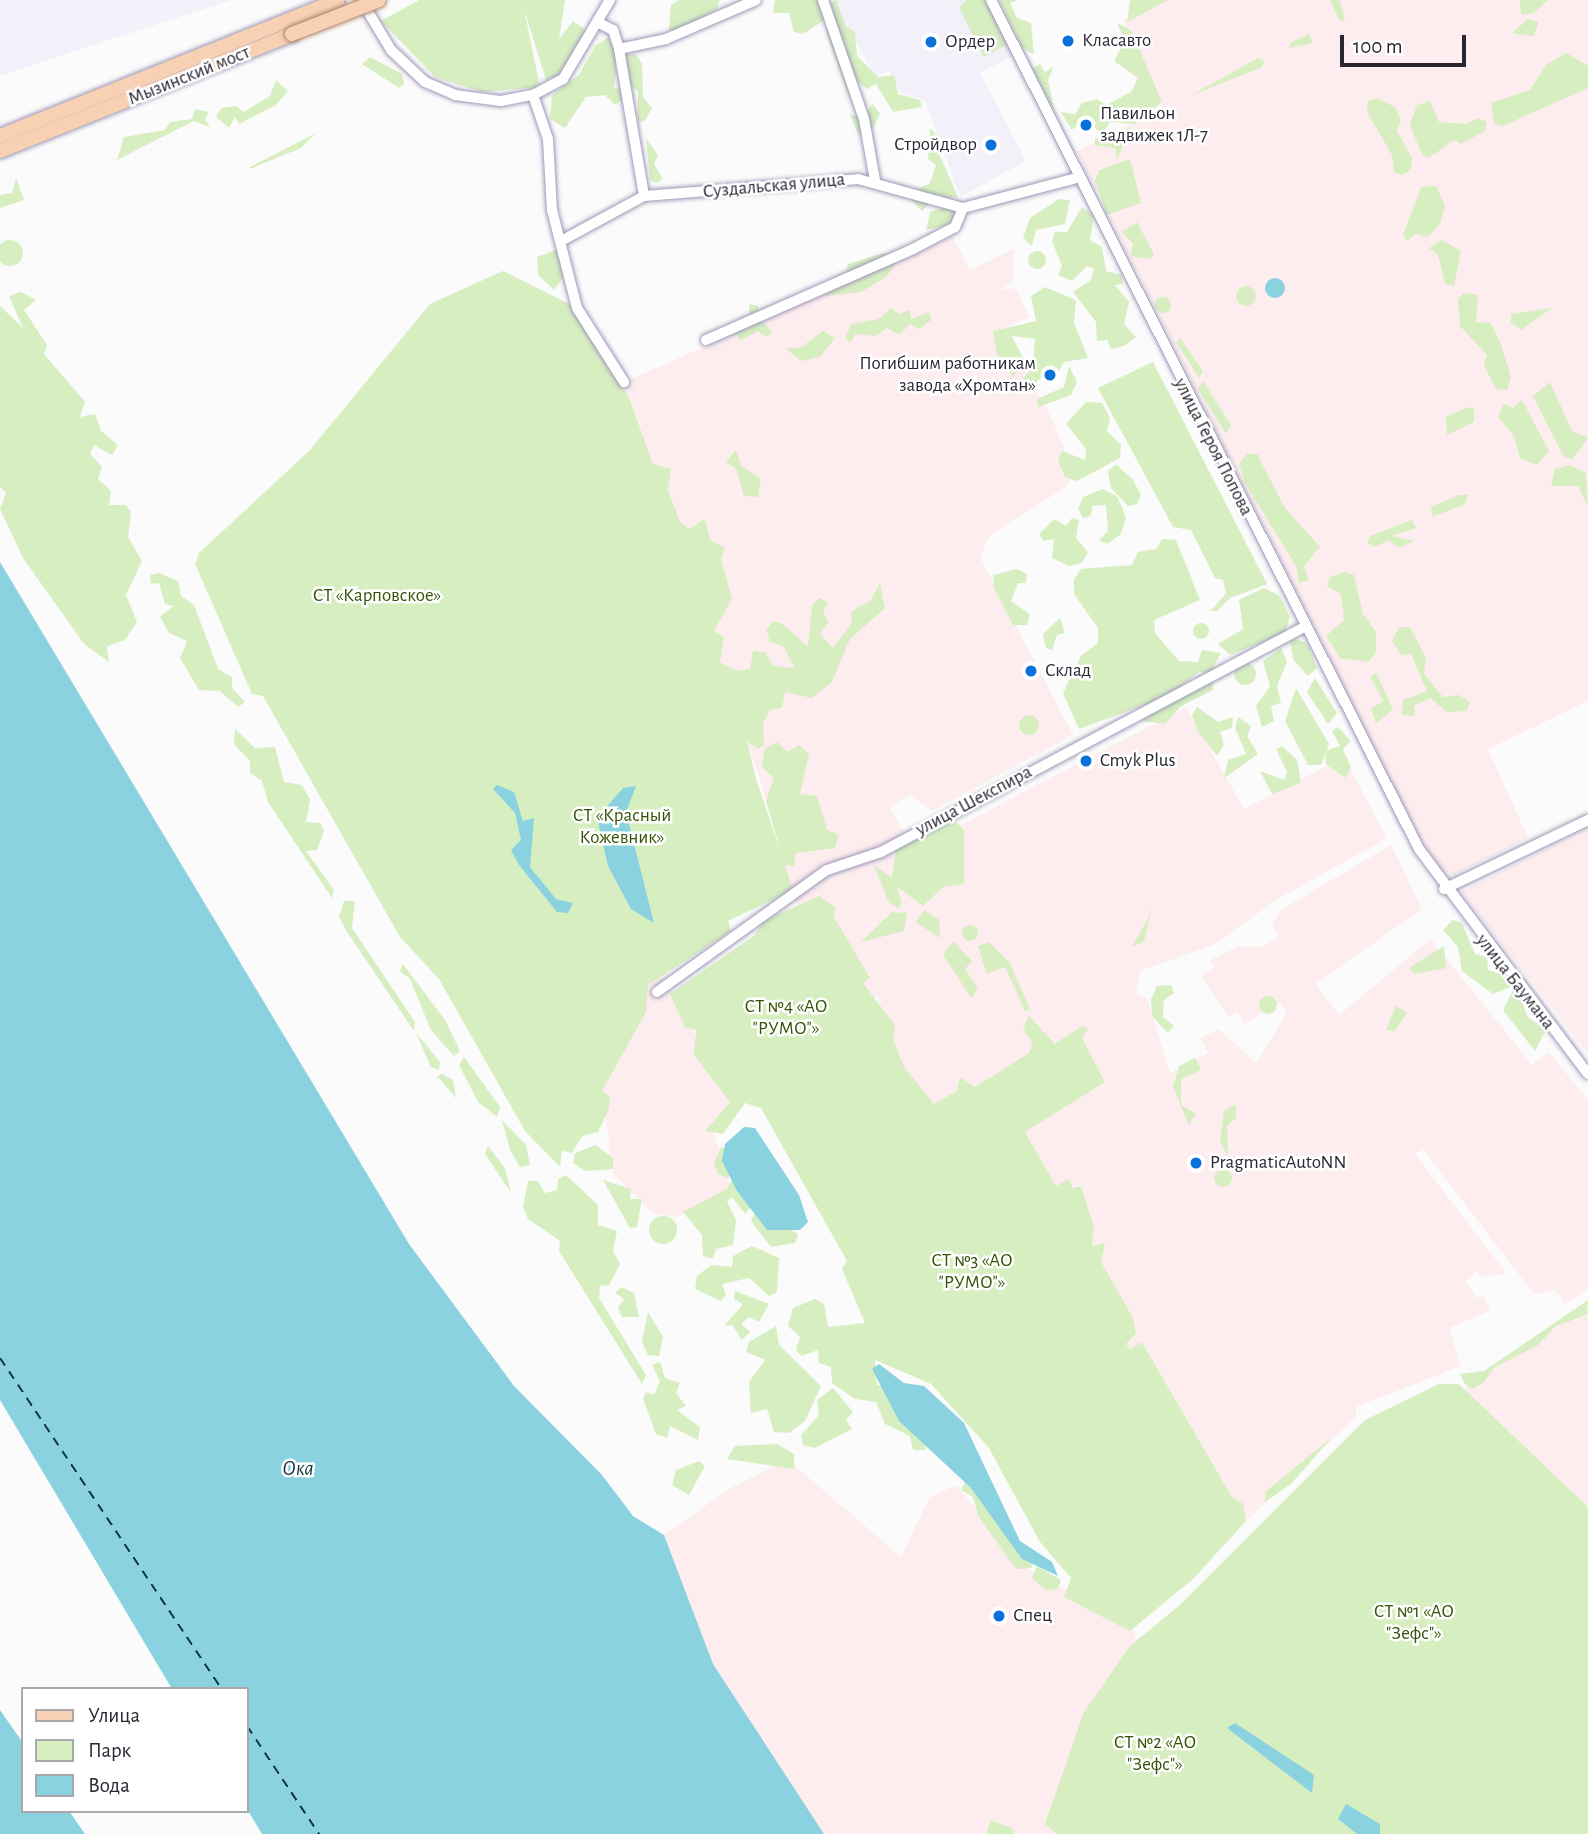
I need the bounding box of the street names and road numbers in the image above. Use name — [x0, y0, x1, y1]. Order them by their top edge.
street label: Мызинский мост — [125, 41, 253, 111]
street label: Суздальская улица — [702, 168, 846, 204]
street label: улица Героя Попова — [1168, 374, 1258, 520]
street label: улица Шекспира — [912, 761, 1036, 841]
street label: улица Баумана — [1471, 930, 1559, 1034]

